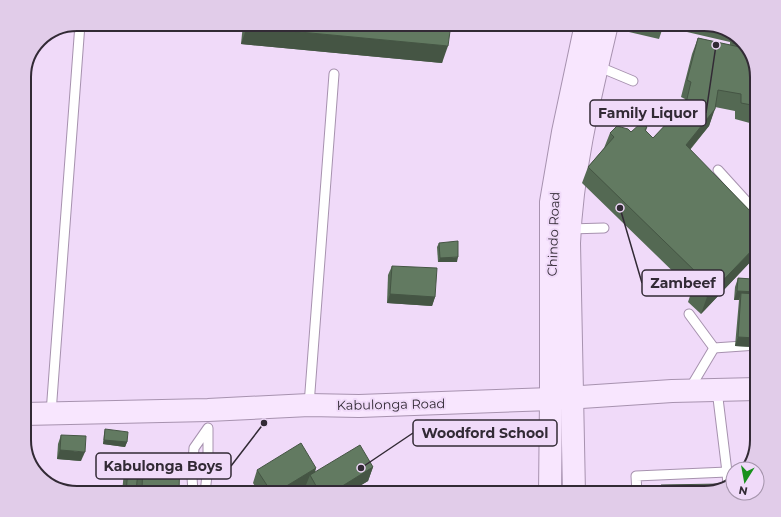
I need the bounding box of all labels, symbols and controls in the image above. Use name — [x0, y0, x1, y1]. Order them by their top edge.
callout: Family Liquor — [590, 100, 706, 126]
text: Family Liquor — [598, 104, 698, 122]
street label: Chindo Road — [544, 191, 562, 277]
callout: Zambeef — [642, 270, 724, 296]
text: Zambeef — [650, 274, 716, 292]
street label: Kabulonga Road — [337, 395, 445, 413]
callout: Woodford School — [413, 420, 557, 446]
text: Woodford School — [421, 424, 549, 442]
callout: Kabulonga Boys — [96, 453, 231, 479]
text: Kabulonga Boys — [104, 457, 223, 475]
north arrow — [725, 461, 765, 501]
text: N — [737, 483, 749, 499]

